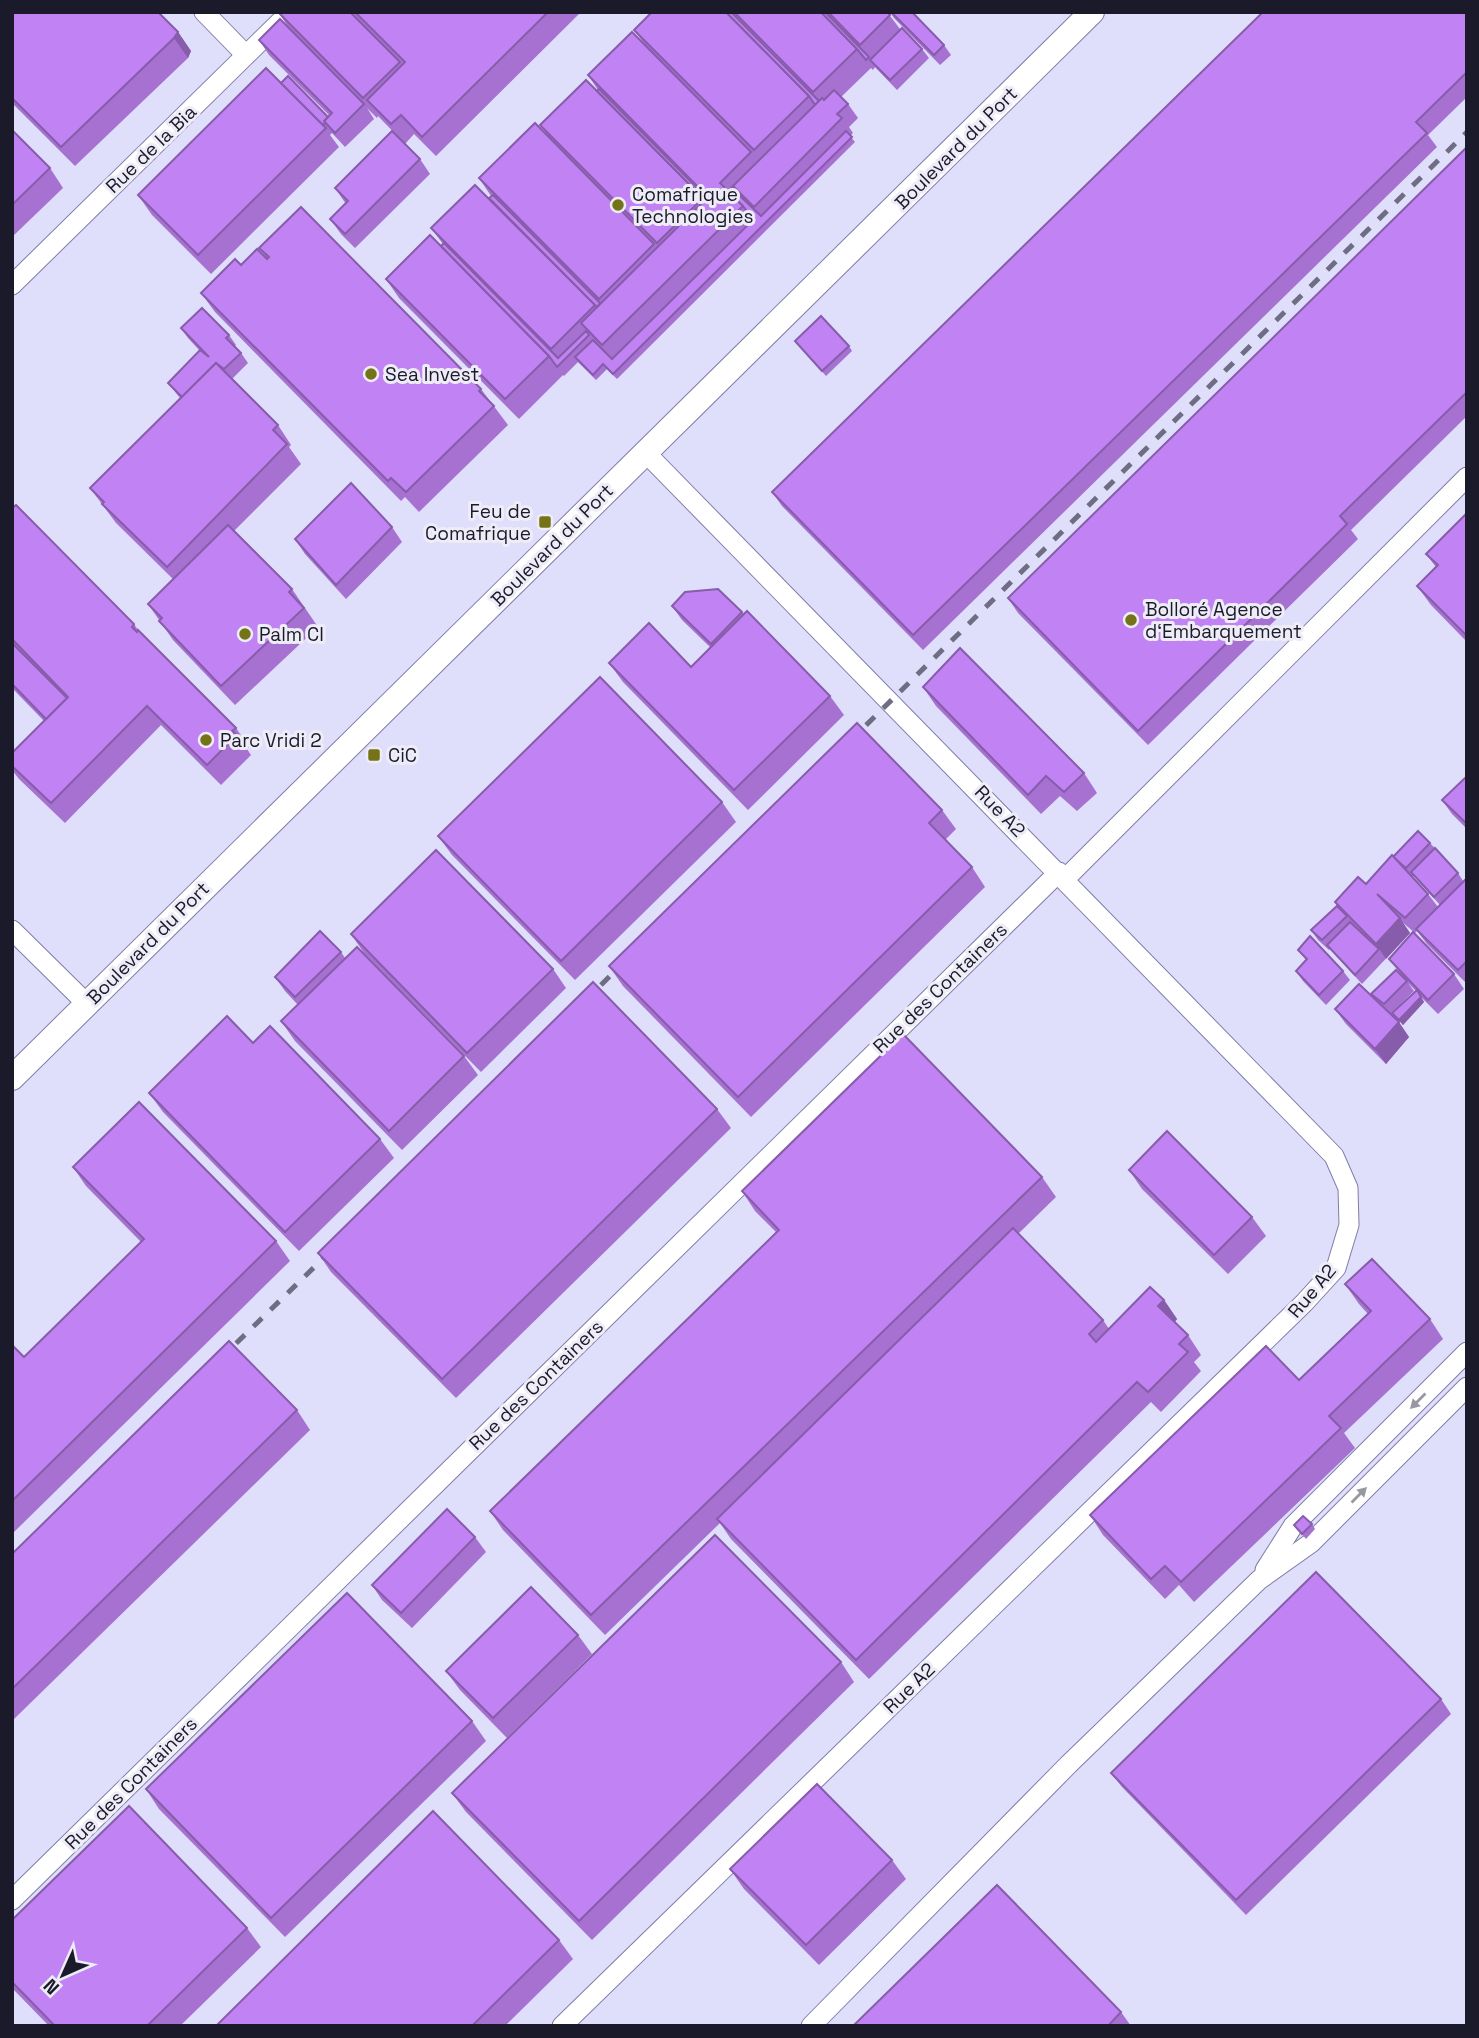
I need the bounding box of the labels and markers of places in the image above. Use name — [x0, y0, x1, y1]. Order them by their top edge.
place label: Comafrique Technologies — [632, 182, 753, 229]
marker: Comafrique Technologies — [610, 197, 626, 213]
place label: Sea Invest — [385, 362, 479, 387]
marker: Sea Invest — [363, 366, 379, 382]
place label: Feu de Comafrique — [425, 499, 531, 546]
marker: Feu de Comafrique — [537, 514, 553, 530]
place label: Bolloré Agence d‘Embarquement — [1145, 597, 1302, 644]
marker: Bolloré Agence d‘Embarquement — [1123, 612, 1139, 628]
place label: Palm CI — [259, 622, 324, 647]
marker: Palm CI — [237, 626, 253, 642]
place label: Parc Vridi 2 — [220, 728, 322, 753]
marker: Parc Vridi 2 — [198, 732, 214, 748]
place label: CiC — [388, 743, 417, 768]
marker: CiC — [366, 747, 382, 763]

